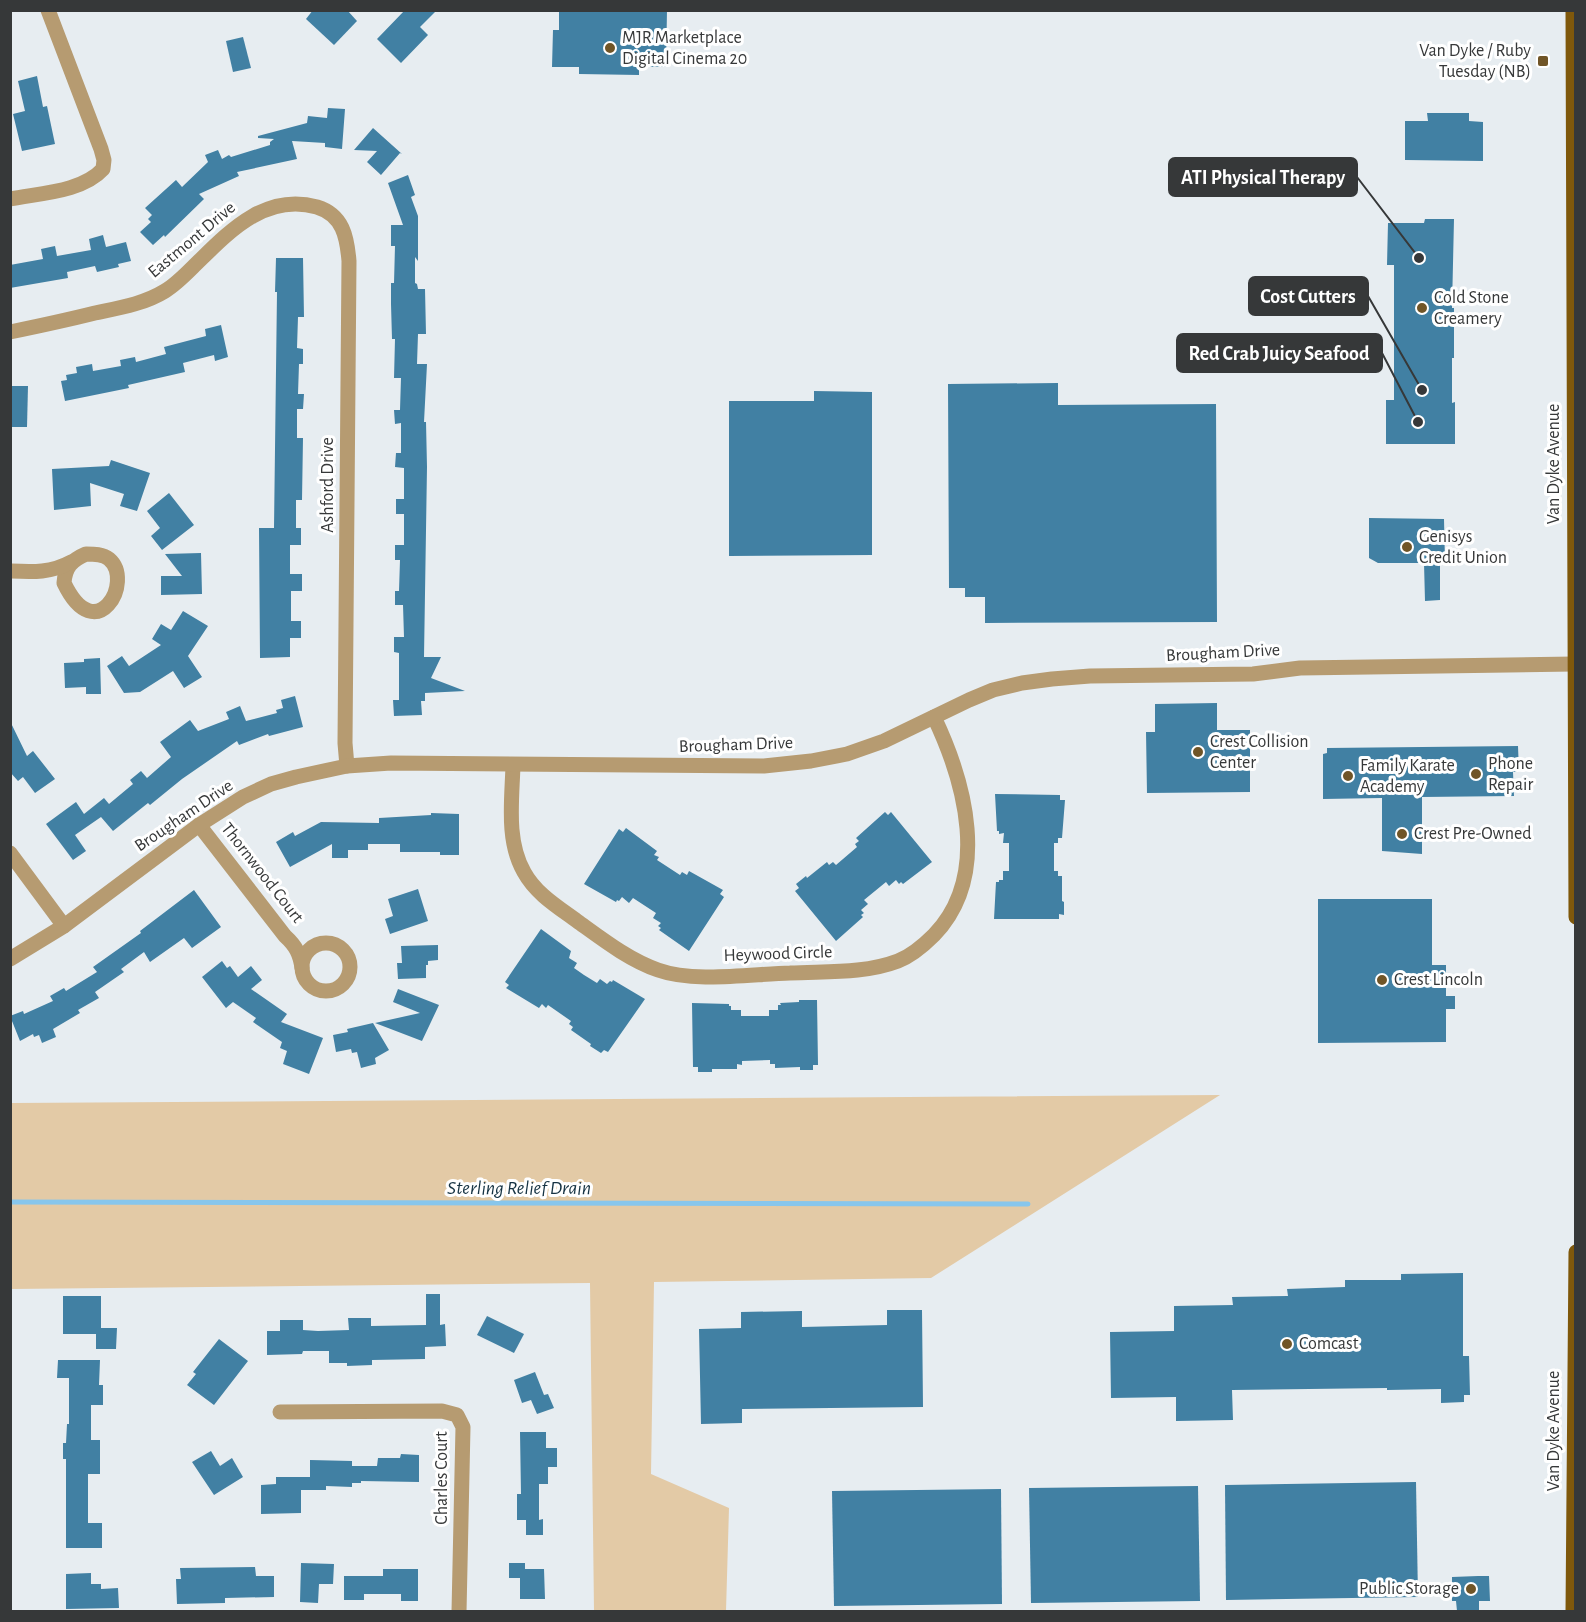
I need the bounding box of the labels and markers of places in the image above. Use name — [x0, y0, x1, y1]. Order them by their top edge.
place label: MJR Marketplace Digital Cinema 20 — [622, 29, 747, 68]
marker: MJR Marketplace Digital Cinema 20 — [603, 41, 617, 55]
place label: Van Dyke / Ruby Tuesday (NB) — [1419, 42, 1531, 81]
marker: Van Dyke / Ruby Tuesday (NB) — [1536, 54, 1550, 68]
callout: ATI Physical Therapy — [1169, 158, 1357, 196]
callout: Cost Cutters — [1249, 277, 1368, 315]
place label: Cold Stone Creamery — [1434, 289, 1509, 328]
marker: Cold Stone Creamery — [1415, 301, 1429, 315]
callout: Red Crab Juicy Seafood — [1177, 334, 1382, 372]
place label: Genisys Credit Union — [1419, 528, 1507, 567]
marker: Genisys Credit Union — [1400, 540, 1414, 554]
place label: Crest Collision Center — [1210, 733, 1309, 772]
marker: Crest Collision Center — [1191, 745, 1205, 759]
place label: Phone Repair — [1488, 755, 1533, 794]
place label: Family Karate Academy — [1360, 757, 1455, 796]
marker: Phone Repair — [1469, 767, 1483, 781]
marker: Family Karate Academy — [1341, 769, 1355, 783]
place label: Crest Pre-Owned — [1414, 825, 1532, 843]
marker: Crest Pre-Owned — [1395, 827, 1409, 841]
place label: Crest Lincoln — [1394, 971, 1483, 989]
marker: Crest Lincoln — [1375, 973, 1389, 987]
place label: Comcast — [1299, 1335, 1359, 1353]
marker: Comcast — [1280, 1337, 1294, 1351]
place label: Public Storage — [1359, 1580, 1459, 1598]
marker: Public Storage — [1464, 1582, 1478, 1596]

